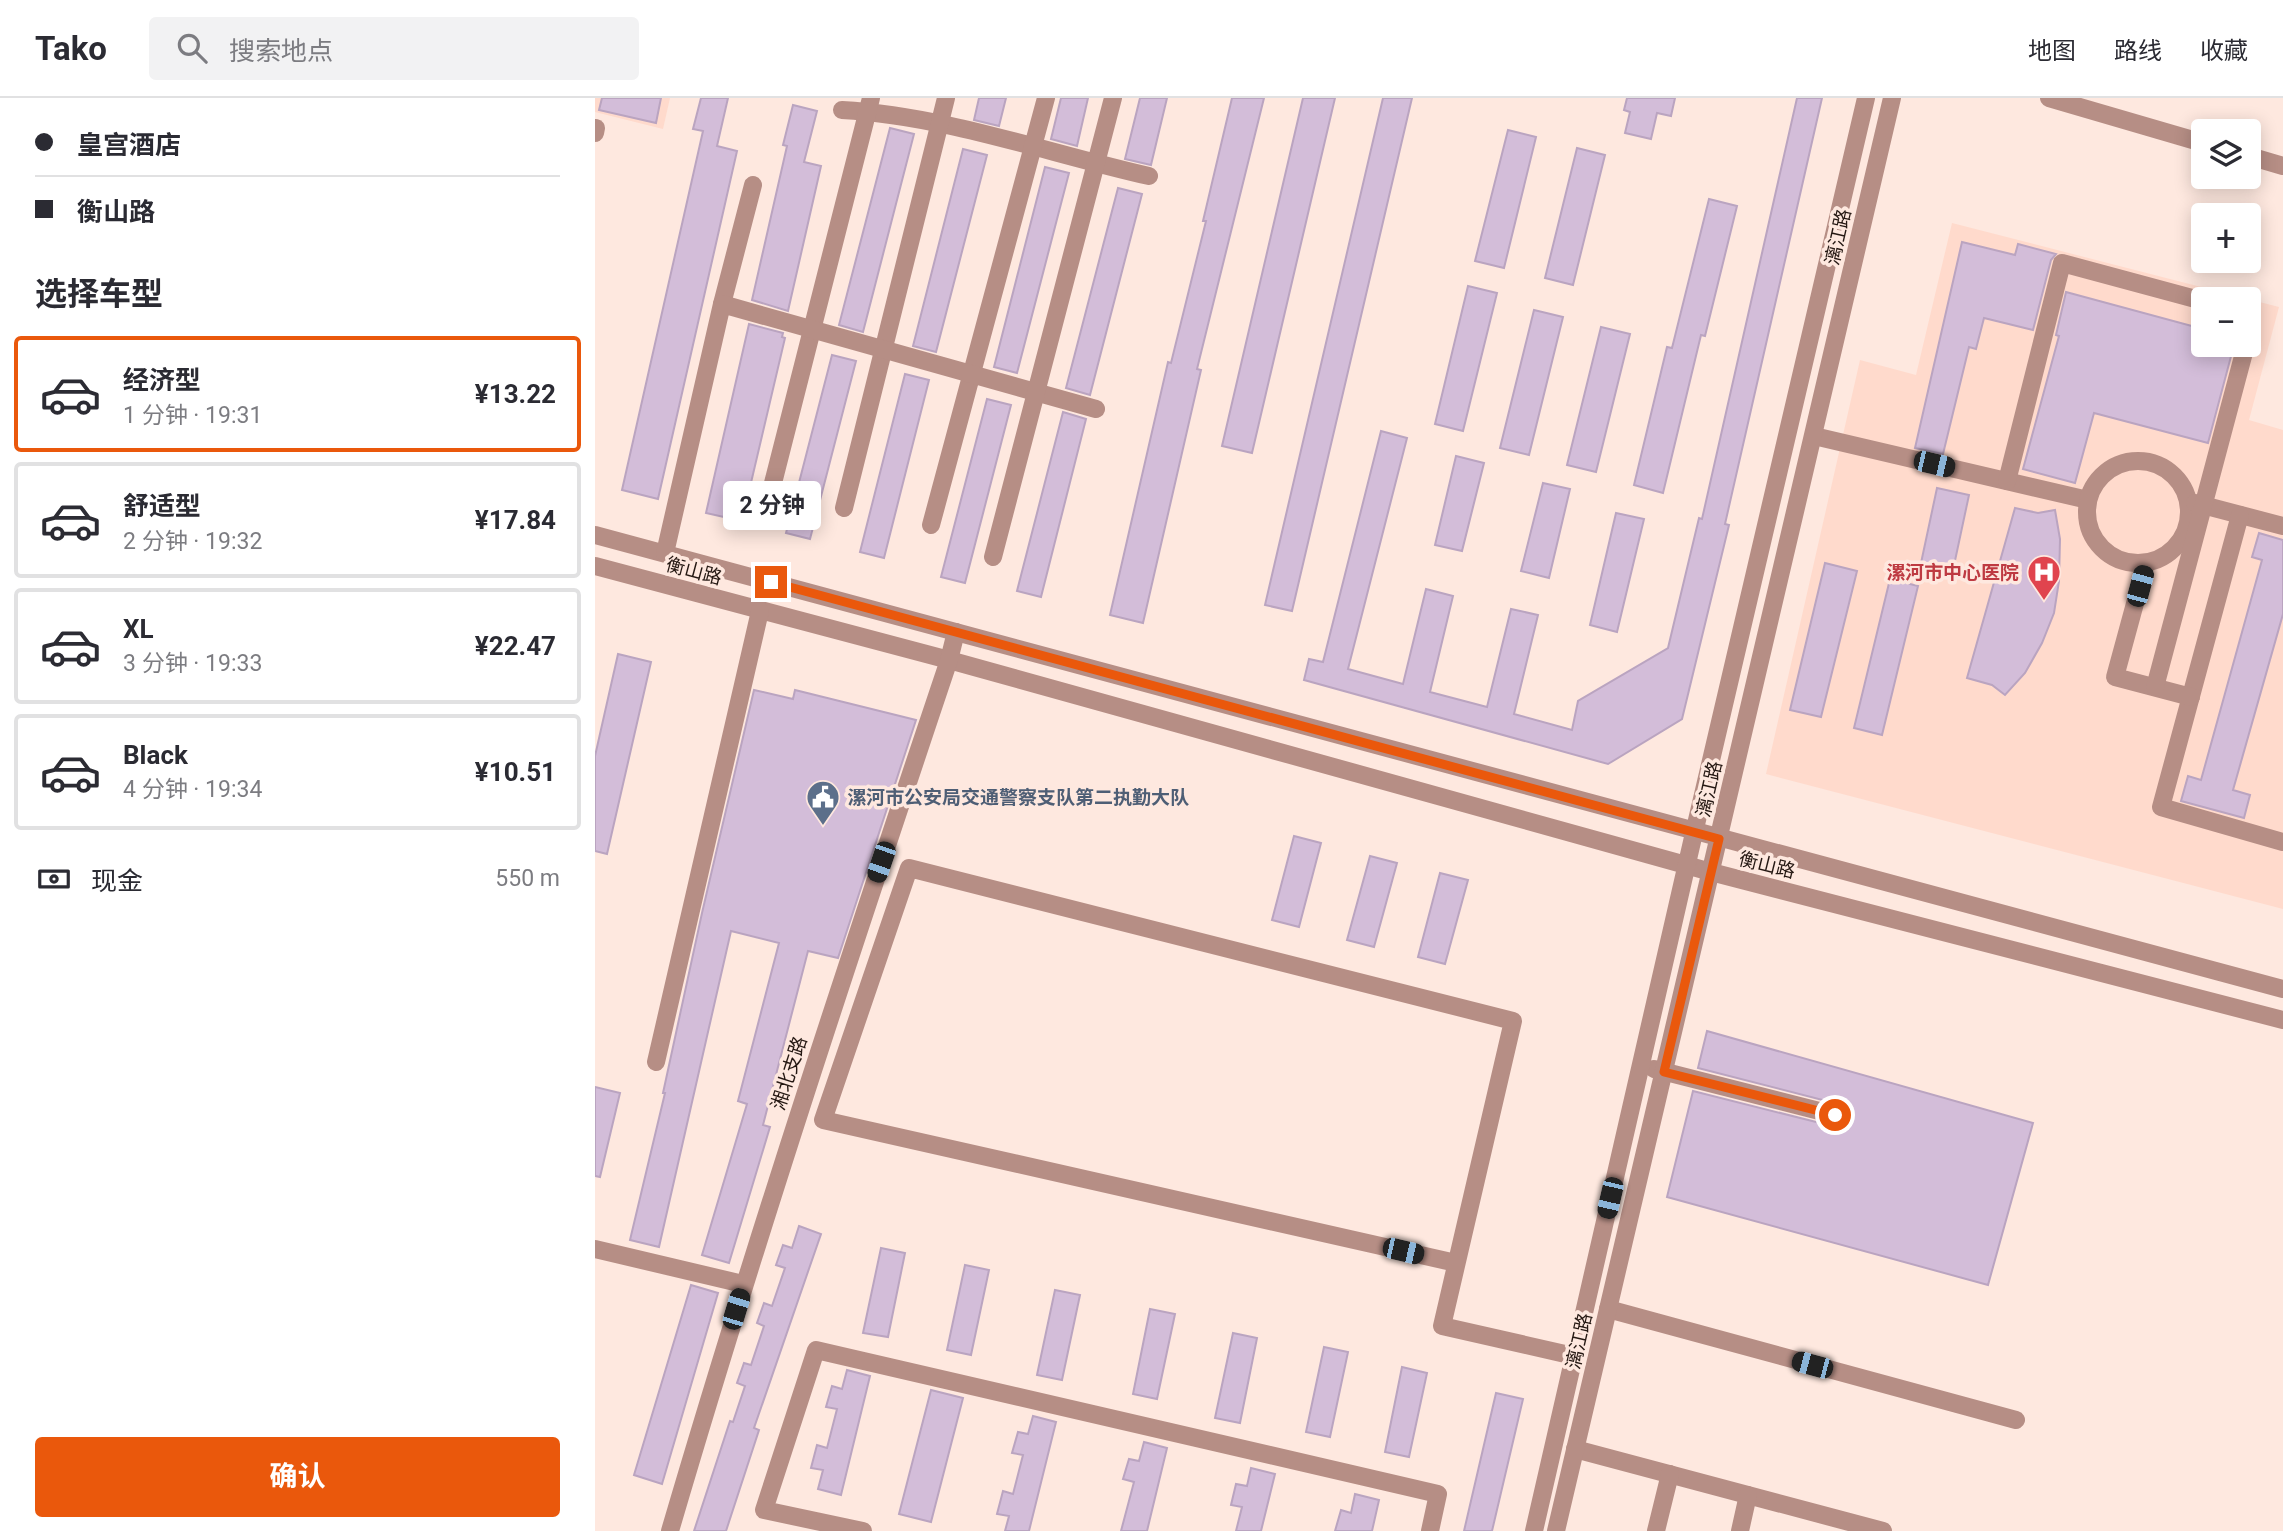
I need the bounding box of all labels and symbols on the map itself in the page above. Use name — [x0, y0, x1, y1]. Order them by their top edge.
street label: 漓江路 — [1820, 207, 1856, 267]
car — [1912, 449, 1957, 479]
callout: 2 分钟 — [722, 480, 820, 530]
street label: 衡山路 — [663, 553, 725, 589]
hospital icon: 漯河市中心医院 — [2025, 553, 2063, 602]
place label: 漯河市中心医院 — [1886, 561, 2019, 584]
car — [2125, 563, 2156, 609]
route end — [755, 566, 787, 598]
street label: 漓江路 — [1691, 759, 1727, 819]
public building icon: 漯河市公安局交通警察支队第二执勤大队 — [804, 778, 842, 827]
place label: 漯河市公安局交通警察支队第二执勤大队 — [847, 786, 1189, 809]
car — [865, 839, 898, 885]
street label: 衡山路 — [1737, 847, 1797, 883]
street label: 湘北支路 — [766, 1033, 812, 1113]
route start — [1819, 1099, 1851, 1131]
car — [1596, 1175, 1625, 1221]
car — [1381, 1236, 1426, 1266]
car — [720, 1286, 753, 1332]
street label: 漓江路 — [1561, 1311, 1597, 1371]
car — [1789, 1349, 1836, 1381]

